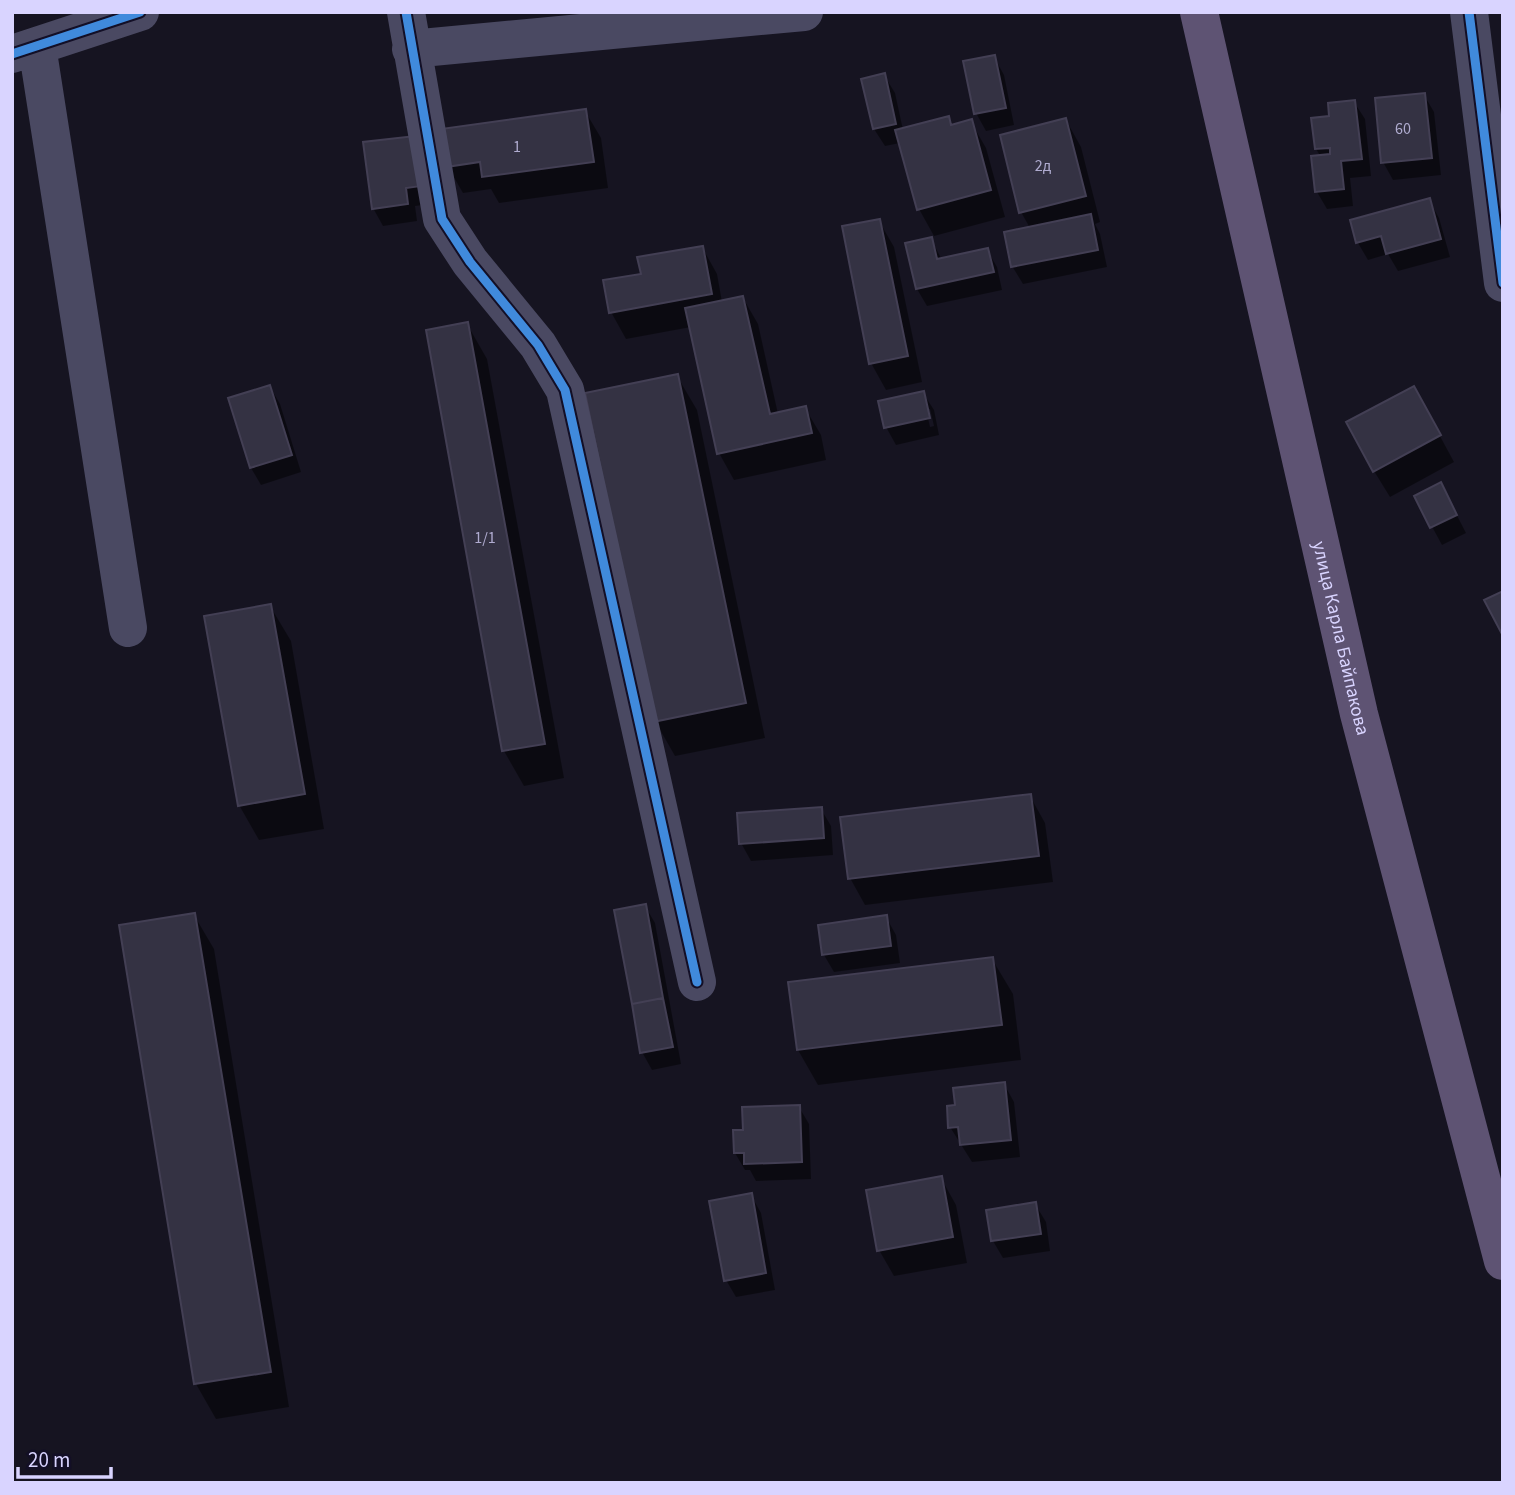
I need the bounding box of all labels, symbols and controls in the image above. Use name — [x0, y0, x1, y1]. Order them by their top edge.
house number: 60 — [1395, 118, 1411, 140]
house number: 1 — [513, 136, 521, 158]
house number: 2д — [1035, 155, 1052, 177]
house number: 1/1 — [474, 527, 496, 549]
street label: улица Карла Байпакова — [1305, 539, 1376, 738]
scale bar — [18, 1436, 110, 1480]
text: 20 m — [28, 1445, 70, 1475]

